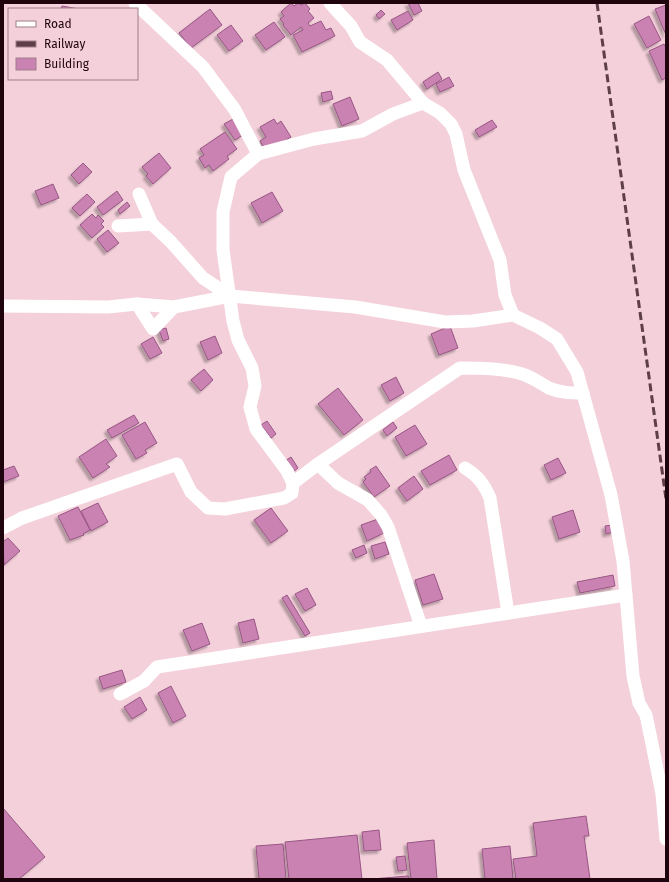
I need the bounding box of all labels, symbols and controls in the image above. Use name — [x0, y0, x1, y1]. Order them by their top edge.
legend — [8, 8, 138, 80]
text: Road — [44, 17, 72, 31]
text: Railway — [44, 37, 85, 51]
text: Building — [44, 57, 90, 71]

